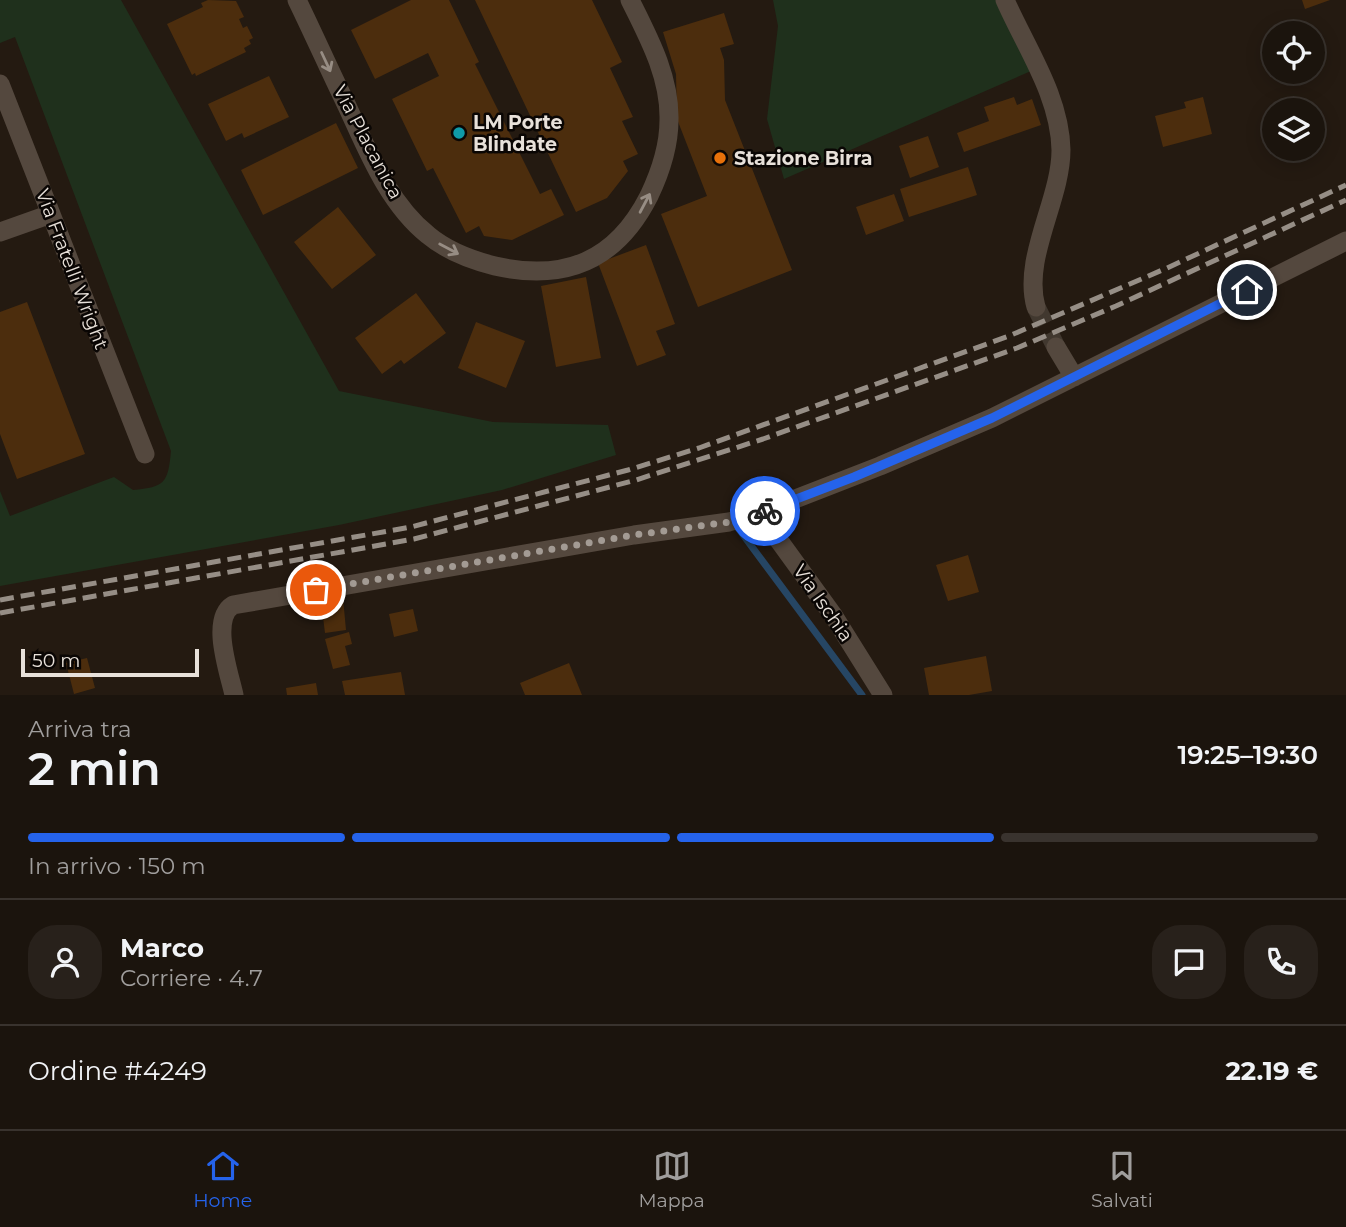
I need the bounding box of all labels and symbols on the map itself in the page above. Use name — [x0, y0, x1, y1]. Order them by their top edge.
one-way arrow — [320, 51, 333, 72]
street label: Via Placanica — [328, 81, 408, 203]
place label: LM Porte Blindate — [473, 111, 563, 156]
marker: LM Porte Blindate — [451, 125, 467, 141]
place label: Stazione Birra — [734, 147, 872, 170]
marker: Stazione Birra — [712, 150, 728, 166]
street label: Via Fratelli Wright — [31, 186, 113, 353]
one-way arrow — [639, 193, 652, 214]
one-way arrow — [438, 242, 459, 256]
pin — [1217, 260, 1277, 320]
courier — [730, 476, 800, 546]
pin — [286, 560, 346, 620]
street label: Via Ischia — [788, 560, 858, 646]
scale bar — [21, 646, 200, 678]

